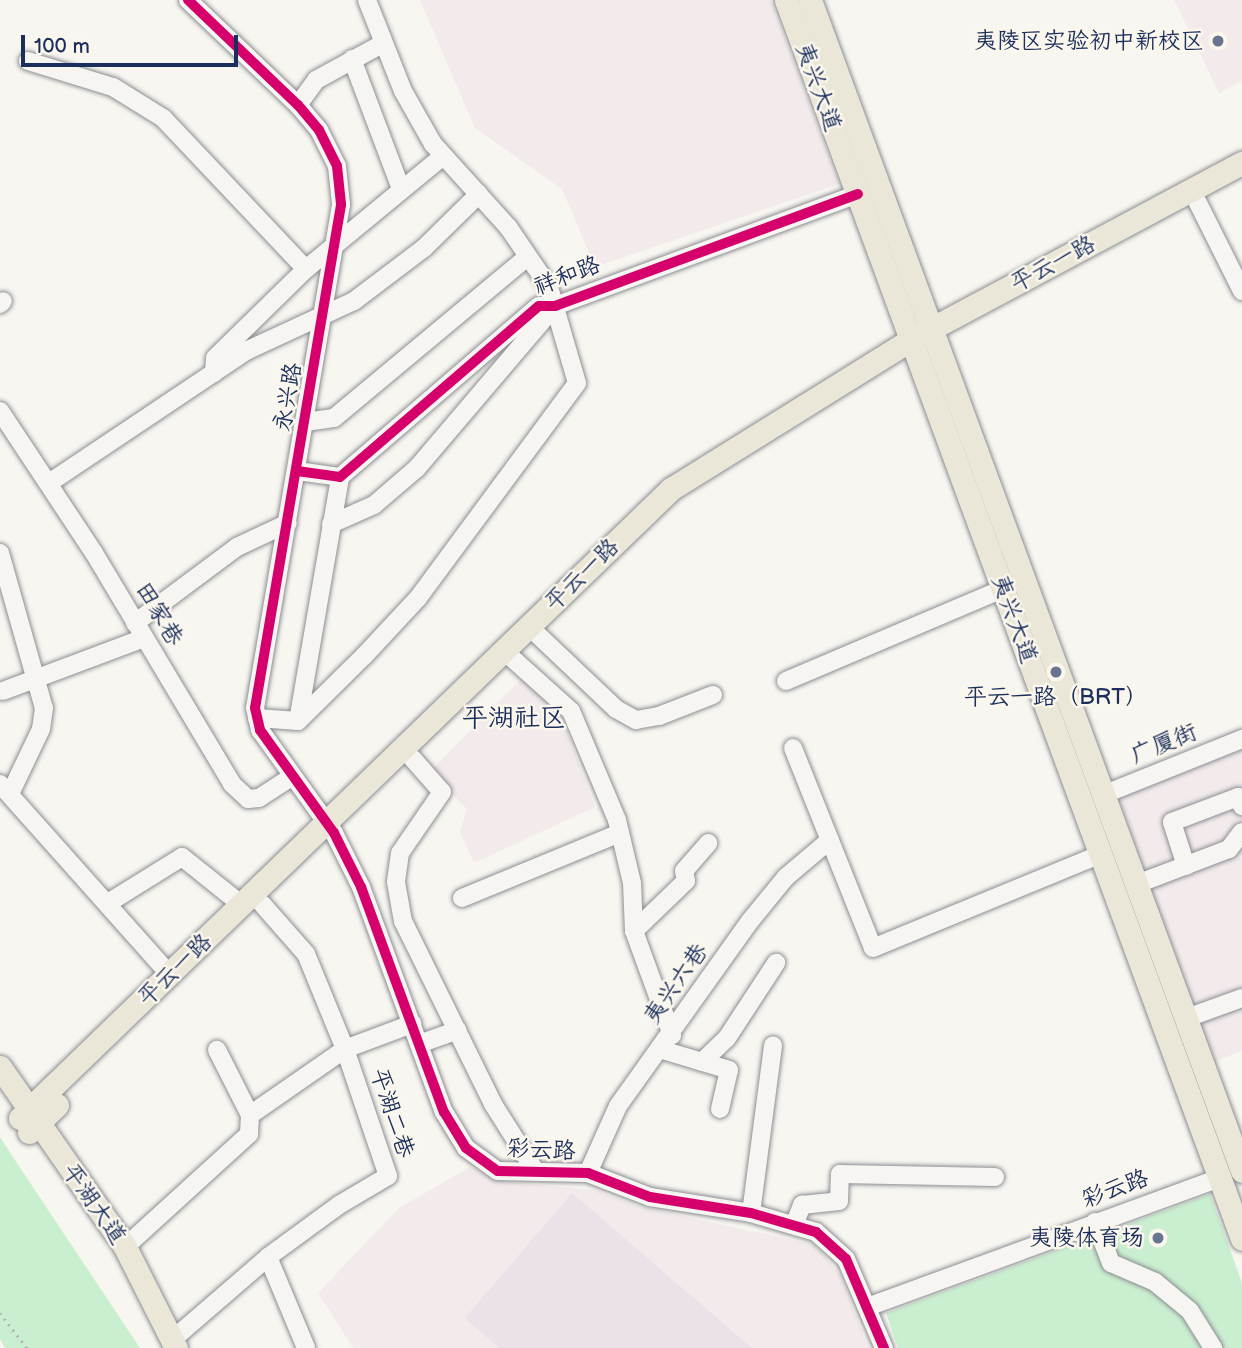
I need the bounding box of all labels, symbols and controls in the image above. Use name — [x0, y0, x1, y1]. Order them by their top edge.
scale bar — [24, 21, 242, 65]
place label: 夷陵区实验初中新校区 — [974, 27, 1204, 55]
marker: 夷陵区实验初中新校区 — [1210, 33, 1226, 49]
text: 100 m — [34, 34, 90, 59]
street label: 夷兴大道 — [789, 39, 847, 135]
street label: 平云一路 — [1006, 230, 1100, 298]
street label: 祥和路 — [530, 251, 604, 301]
street label: 永兴路 — [268, 361, 308, 433]
street label: 平云一路 — [539, 533, 625, 617]
street label: 夷兴大道 — [985, 571, 1043, 667]
street label: 田家巷 — [129, 577, 189, 651]
marker: 平云一路（BRT） — [1048, 664, 1064, 680]
place label: 平云一路（BRT） — [964, 683, 1148, 711]
district label: 平湖社区 — [462, 703, 566, 735]
street label: 广厦街 — [1127, 718, 1201, 770]
street label: 平云一路 — [132, 928, 218, 1012]
street label: 夷兴六巷 — [638, 938, 714, 1030]
street label: 平湖二巷 — [365, 1065, 419, 1161]
street label: 彩云路 — [506, 1134, 576, 1166]
street label: 平湖大道 — [56, 1158, 132, 1250]
street label: 彩云路 — [1078, 1164, 1152, 1214]
place label: 夷陵体育场 — [1029, 1224, 1144, 1252]
marker: 夷陵体育场 — [1150, 1230, 1166, 1246]

